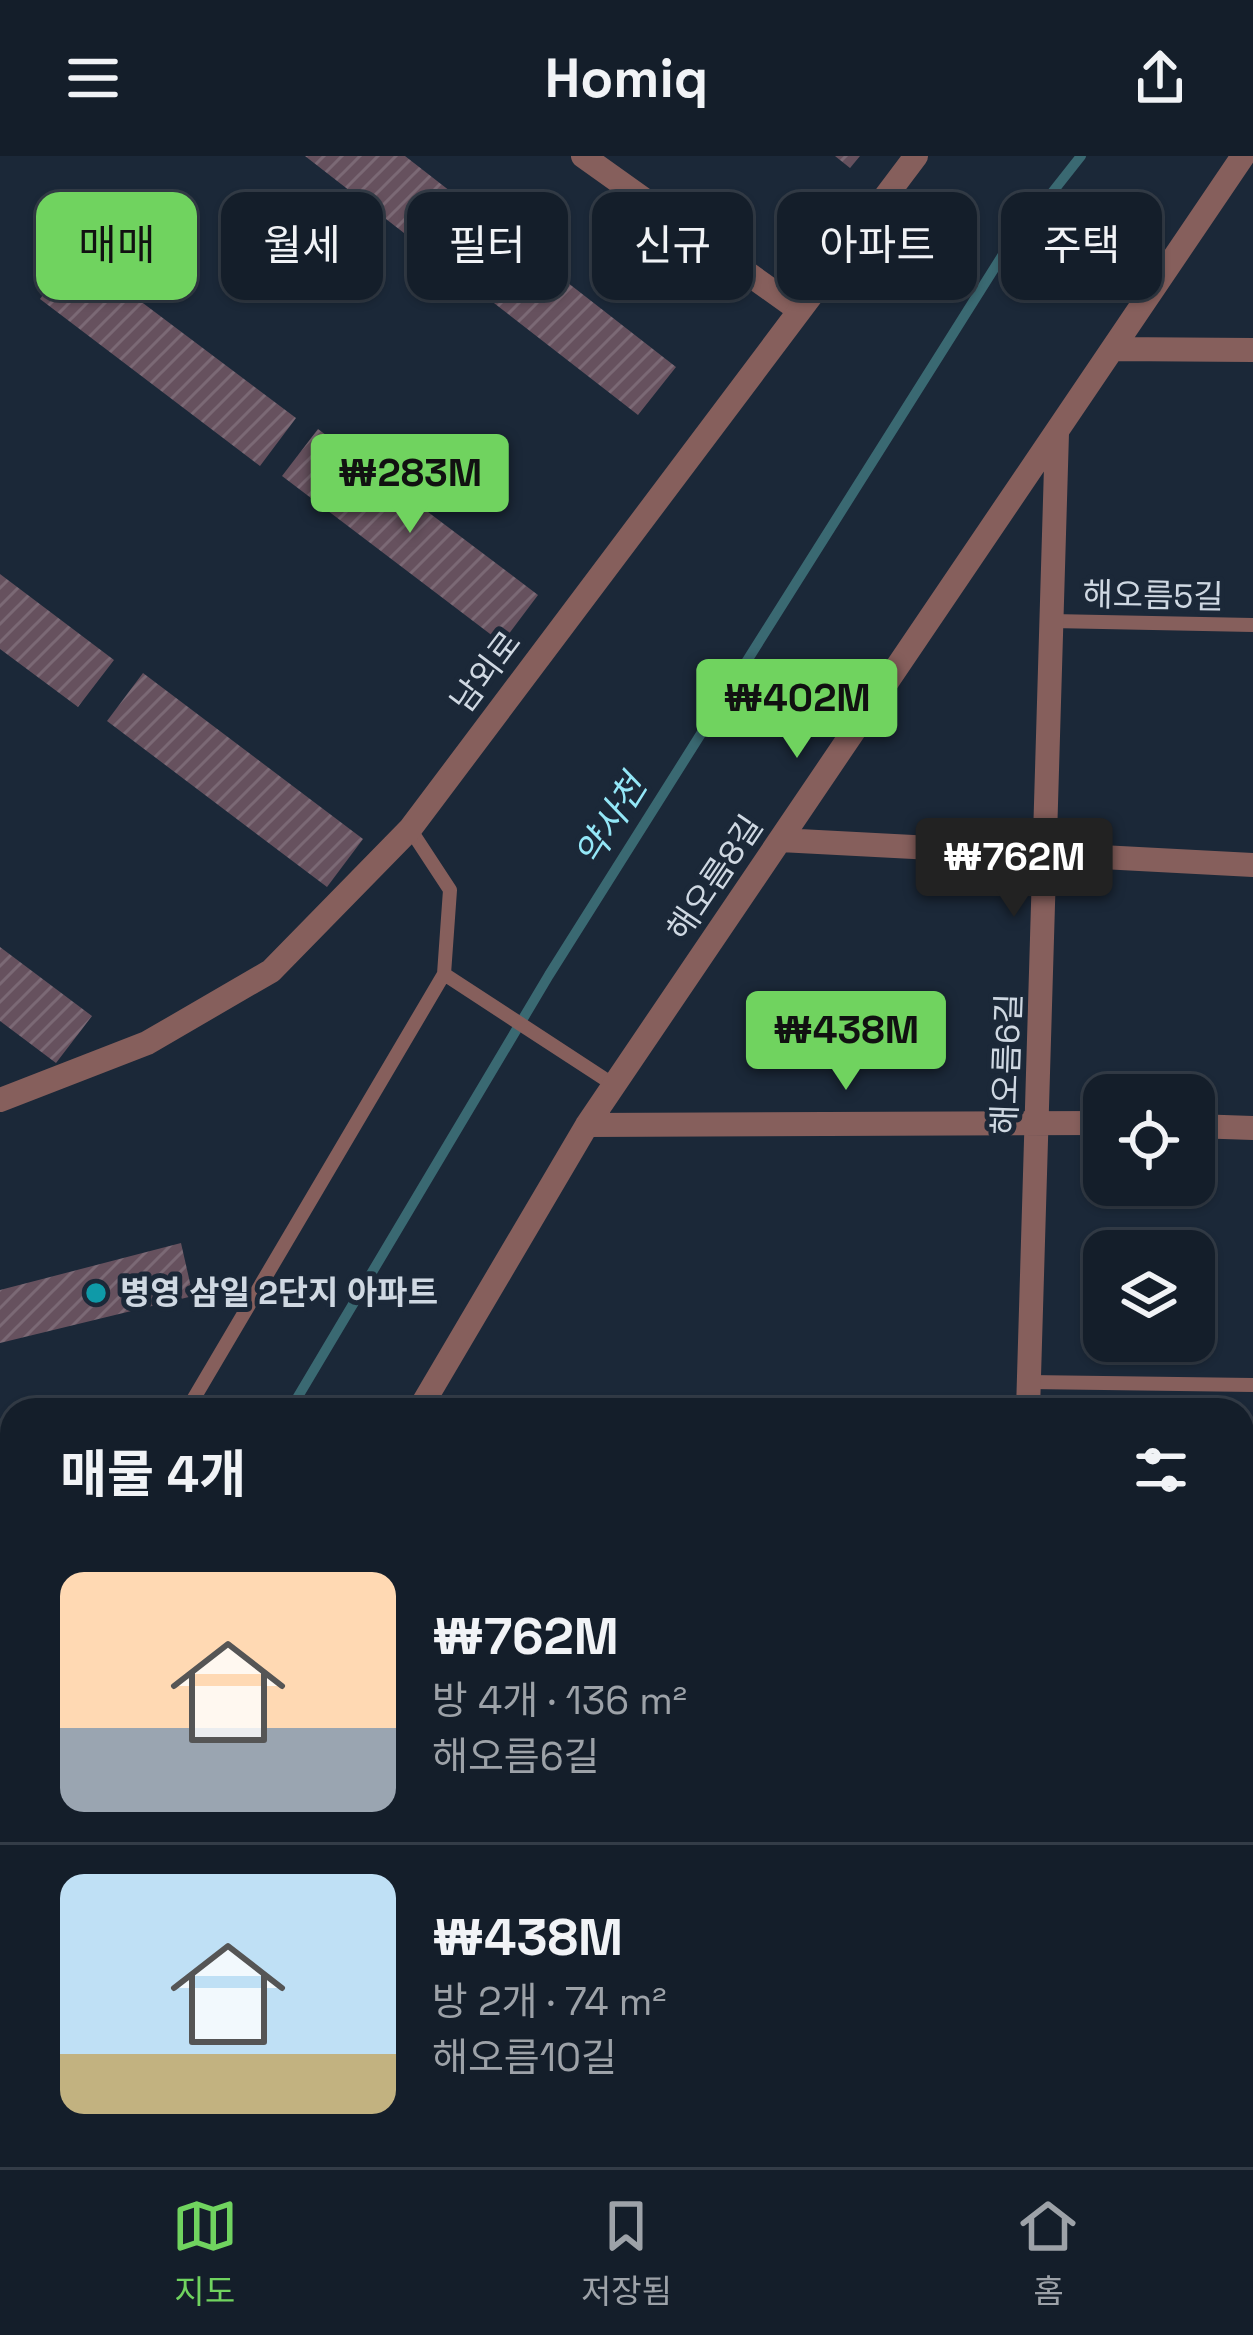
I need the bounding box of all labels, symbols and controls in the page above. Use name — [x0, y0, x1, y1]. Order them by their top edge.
text: Homiq — [545, 44, 708, 113]
icon: menu — [60, 45, 126, 111]
icon: share — [1127, 45, 1193, 111]
chip: 매매 — [36, 192, 197, 300]
chip: 월세 — [221, 192, 383, 300]
chip: 필터 — [407, 192, 568, 300]
chip: 신규 — [592, 192, 753, 300]
chip: 아파트 — [777, 192, 977, 300]
chip: 주택 — [1001, 192, 1162, 300]
pin: ₩283M — [326, 434, 494, 536]
text: ₩283M — [338, 448, 482, 497]
street label: 해오름5길 — [1082, 574, 1224, 618]
street label: 남외로 — [442, 623, 530, 721]
pin: ₩402M — [713, 659, 881, 761]
text: ₩402M — [723, 673, 871, 722]
water label: 약사천 — [565, 763, 659, 875]
street label: 해오름8길 — [658, 807, 772, 949]
pin: ₩762M — [930, 818, 1098, 920]
text: ₩762M — [943, 832, 1085, 881]
pin: ₩438M — [762, 991, 930, 1093]
street label: 해오름6길 — [984, 992, 1030, 1136]
text: ₩438M — [773, 1005, 919, 1054]
map controls — [1083, 1074, 1215, 1362]
button: locate — [1083, 1074, 1215, 1206]
button: layers — [1083, 1230, 1215, 1362]
place label: 병영 삼일 2단지 아파트 — [120, 1272, 438, 1314]
marker: 병영 삼일 2단지 아파트 — [83, 1280, 109, 1306]
icon: filters — [1128, 1437, 1194, 1503]
text: 매물 4개 — [60, 1442, 246, 1507]
text: ₩762M — [432, 1604, 619, 1669]
icon: home — [156, 1620, 300, 1764]
text: 방 4개 · 136 m² — [432, 1676, 687, 1725]
text: 해오름6길 — [432, 1732, 599, 1781]
text: ₩438M — [432, 1905, 623, 1970]
icon: home — [156, 1922, 300, 2066]
text: 방 2개 · 74 m² — [432, 1977, 667, 2026]
text: 해오름10길 — [432, 2033, 617, 2082]
tab: 지도 — [172, 2193, 238, 2313]
tab: 저장됨 — [581, 2193, 672, 2313]
tab: 홈 — [1015, 2193, 1081, 2313]

